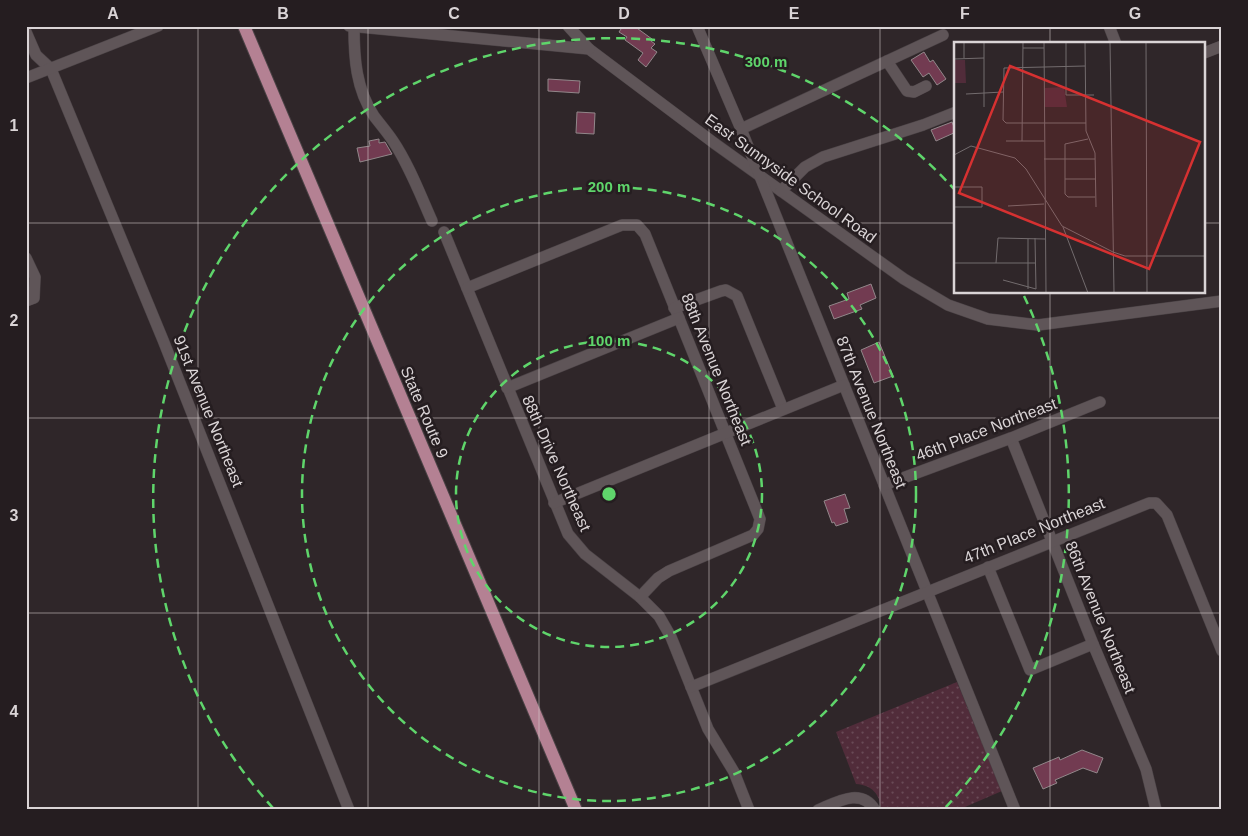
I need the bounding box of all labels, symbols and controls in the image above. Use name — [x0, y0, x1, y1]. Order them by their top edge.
text: A — [107, 5, 119, 22]
text: B — [277, 5, 289, 22]
text: C — [448, 5, 460, 22]
text: D — [618, 5, 630, 22]
text: E — [789, 5, 800, 22]
text: F — [960, 5, 970, 22]
text: G — [1129, 5, 1141, 22]
inset map — [954, 42, 1206, 294]
text: 300 m — [745, 53, 787, 70]
street label: East Sunnyside School Road — [702, 111, 880, 246]
text: 1 — [10, 117, 19, 134]
text: 200 m — [588, 178, 630, 195]
street label: 88th Avenue Northeast — [678, 291, 755, 448]
text: 2 — [10, 312, 19, 329]
text: 100 m — [588, 332, 630, 349]
street label: 91st Avenue Northeast — [170, 333, 247, 490]
street label: 87th Avenue Northeast — [833, 334, 910, 491]
street label: State Route 9 — [398, 364, 452, 461]
street label: 88th Drive Northeast — [519, 393, 594, 534]
street label: 46th Place Northeast — [913, 395, 1059, 464]
centre of rings — [600, 485, 618, 503]
street label: 47th PIace Northeast — [961, 494, 1108, 566]
text: 3 — [10, 507, 19, 524]
street label: 86th Avenue Northeast — [1062, 539, 1139, 696]
text: 4 — [10, 703, 19, 720]

